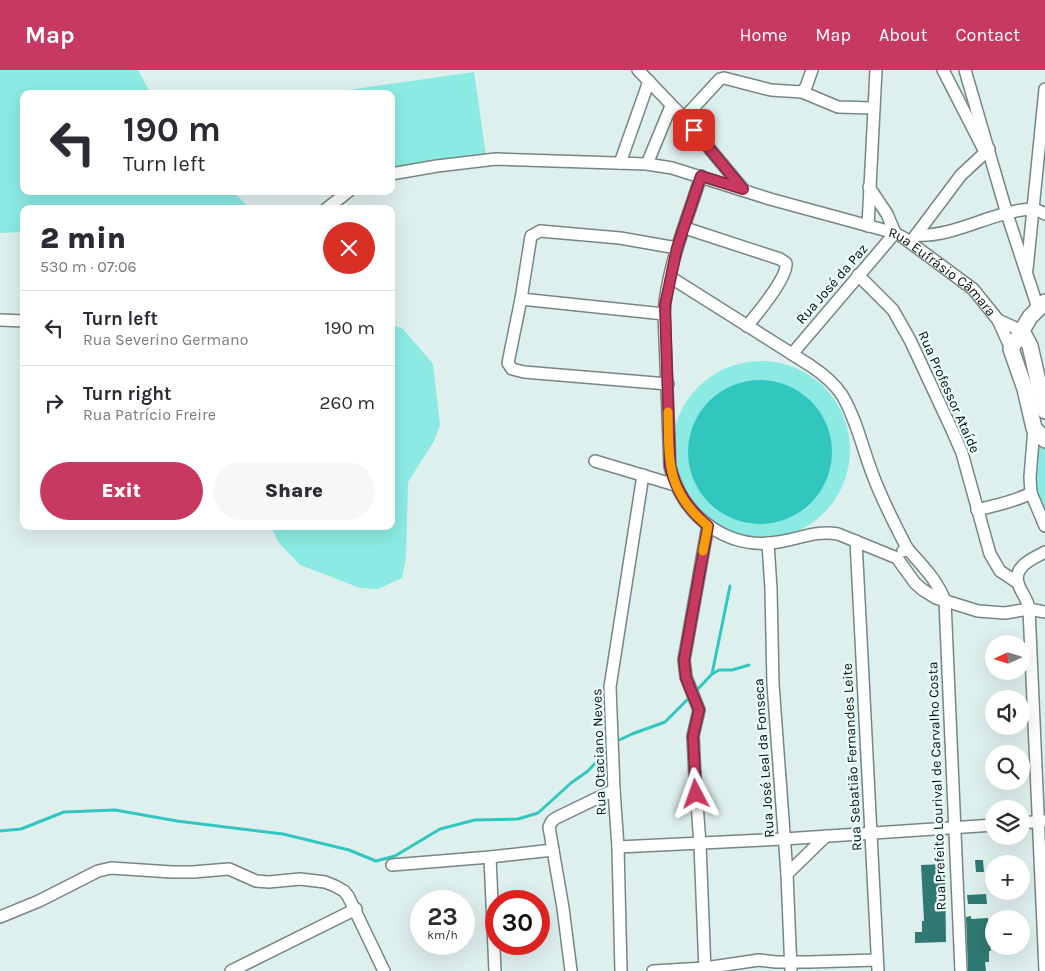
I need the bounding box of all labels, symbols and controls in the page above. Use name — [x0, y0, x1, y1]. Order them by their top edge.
text: Map — [25, 21, 75, 49]
text: Home — [739, 24, 787, 46]
text: Map — [815, 24, 851, 46]
text: About — [879, 24, 928, 46]
text: Contact — [956, 24, 1020, 46]
text: 190 m — [123, 109, 221, 150]
pin — [673, 109, 715, 151]
icon: left — [40, 110, 105, 175]
icon: arrive — [680, 116, 708, 144]
text: Turn left — [123, 151, 206, 177]
text: 2 min — [40, 220, 126, 256]
button: close — [323, 222, 375, 274]
street label: Rua Eufrásio Câmara — [887, 223, 1000, 319]
street label: Rua José da Paz — [793, 240, 871, 328]
text: 530 m · 07:06 — [40, 257, 137, 276]
text: Turn left — [83, 308, 158, 330]
icon: left — [40, 314, 68, 342]
text: 190 m — [324, 317, 375, 339]
street label: Rua Professor Ataíde — [914, 328, 984, 456]
text: Rua Severino Germano — [83, 330, 248, 349]
text: Turn right — [83, 383, 172, 405]
icon: right — [40, 389, 68, 417]
text: 260 m — [320, 392, 375, 414]
text: Rua Patrício Freire — [83, 405, 216, 424]
button: Exit — [40, 462, 203, 520]
button: Share — [213, 462, 375, 520]
north arrow — [985, 635, 1030, 680]
map controls — [985, 635, 1030, 955]
street label: Rua Prefeito Lourival de Carvalho Costa — [924, 661, 950, 911]
street label: Rua Sebatião Fernandes Leite — [839, 663, 865, 851]
street label: Rua José Leal da Fonseca — [750, 678, 778, 838]
street label: Rua Otaciano Neves — [588, 688, 610, 816]
button: sound — [985, 690, 1030, 735]
button: search — [985, 745, 1030, 790]
position arrow — [669, 767, 721, 819]
button: layers — [985, 800, 1030, 845]
button: + — [985, 855, 1030, 900]
speed limit sign: 30 — [485, 890, 550, 955]
text: 23 — [427, 902, 458, 931]
button: − — [985, 910, 1030, 955]
text: km/h — [427, 928, 458, 942]

